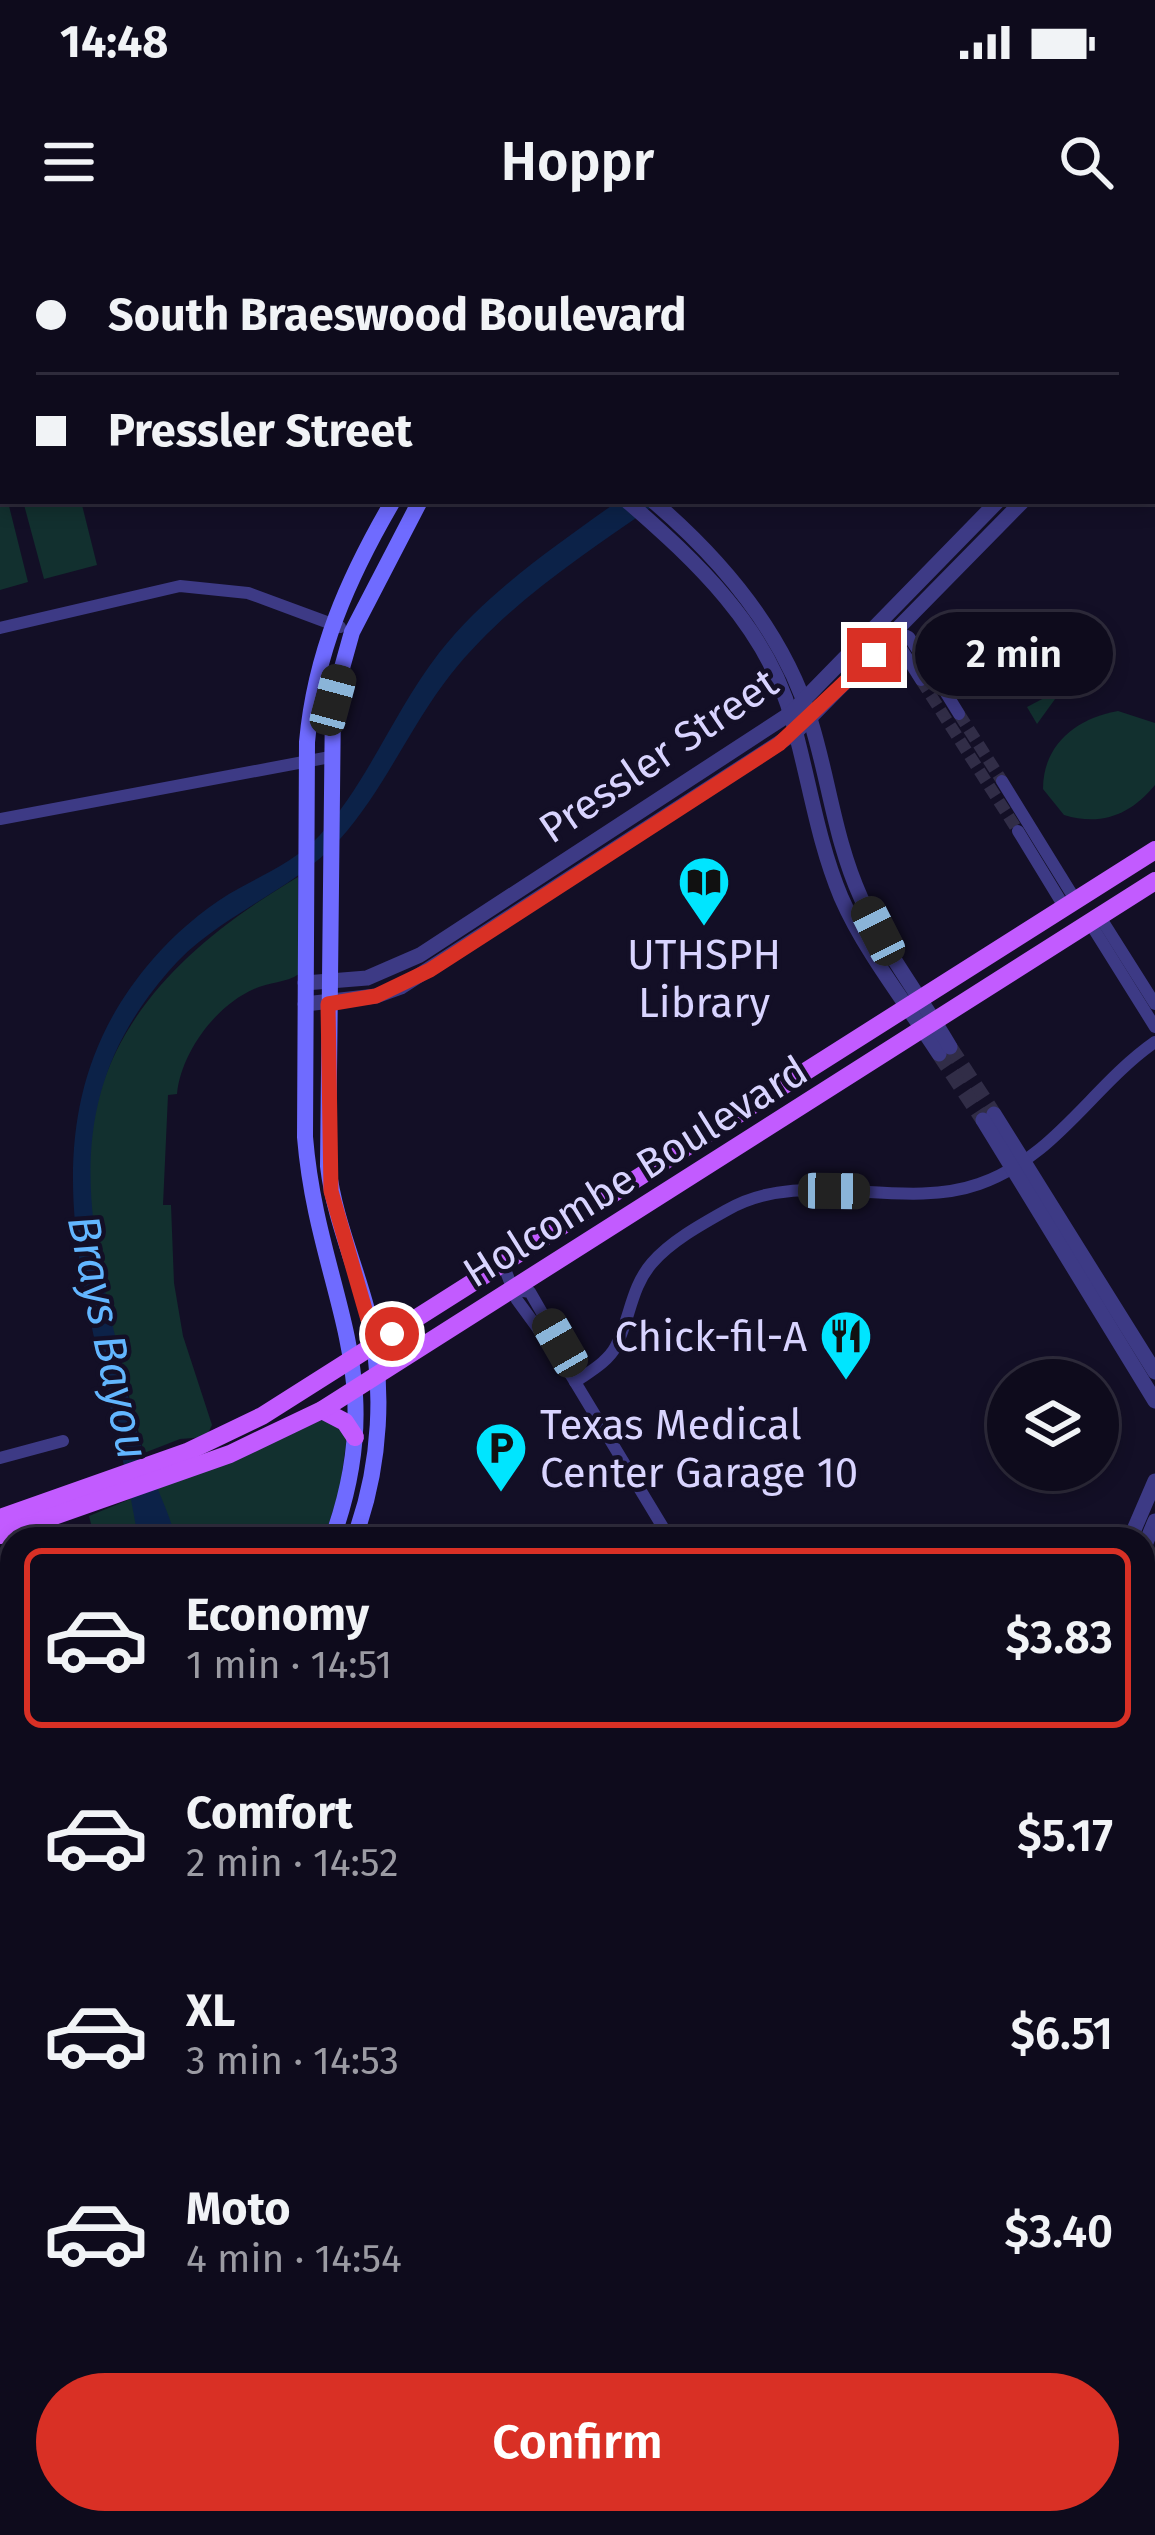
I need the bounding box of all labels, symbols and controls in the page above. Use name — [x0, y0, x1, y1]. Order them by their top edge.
text: 14:48 — [60, 15, 168, 69]
icon: menu — [36, 129, 102, 195]
icon: search — [1053, 129, 1119, 195]
text: Hoppr — [501, 130, 654, 194]
text: South Braeswood Boulevard — [108, 288, 687, 342]
text: Pressler Street — [108, 404, 412, 458]
callout: 2 min — [916, 613, 1114, 697]
route end — [847, 628, 901, 682]
text: 2 min — [966, 631, 1062, 677]
street label: Pressler Street — [530, 657, 788, 854]
car — [306, 661, 360, 739]
library icon: UTHSPH Library — [676, 854, 732, 928]
car — [846, 891, 910, 971]
place label: UTHSPH Library — [627, 930, 781, 1028]
street label: Holcombe Boulevard — [454, 1046, 817, 1298]
car — [798, 1172, 870, 1210]
water label: Brays Bayou — [56, 1210, 160, 1464]
car — [526, 1303, 594, 1383]
route start — [365, 1307, 419, 1361]
restaurant icon: Chick-fil-A — [818, 1308, 874, 1382]
place label: Chick-fil-A — [614, 1312, 807, 1362]
map controls — [987, 1359, 1119, 1491]
button: layers — [987, 1359, 1119, 1491]
place label: Texas Medical Center Garage 10 — [540, 1400, 858, 1498]
parking icon: Texas Medical Center Garage 10 — [473, 1420, 529, 1494]
icon: car — [42, 1584, 150, 1692]
text: Economy — [186, 1588, 369, 1642]
text: $3.83 — [1005, 1611, 1113, 1665]
text: 1 min · 14:51 — [186, 1642, 392, 1688]
icon: car — [42, 1782, 150, 1890]
text: Comfort — [186, 1786, 353, 1840]
text: $5.17 — [1017, 1809, 1113, 1863]
text: 2 min · 14:52 — [186, 1840, 398, 1886]
icon: car — [42, 1980, 150, 2088]
text: XL — [186, 1984, 235, 2038]
text: $6.51 — [1010, 2007, 1113, 2061]
text: 3 min · 14:53 — [186, 2038, 399, 2084]
icon: car — [42, 2178, 150, 2286]
text: Moto — [186, 2182, 291, 2236]
text: $3.40 — [1005, 2205, 1113, 2259]
text: 4 min · 14:54 — [186, 2236, 402, 2282]
button: Confirm — [36, 2373, 1119, 2511]

